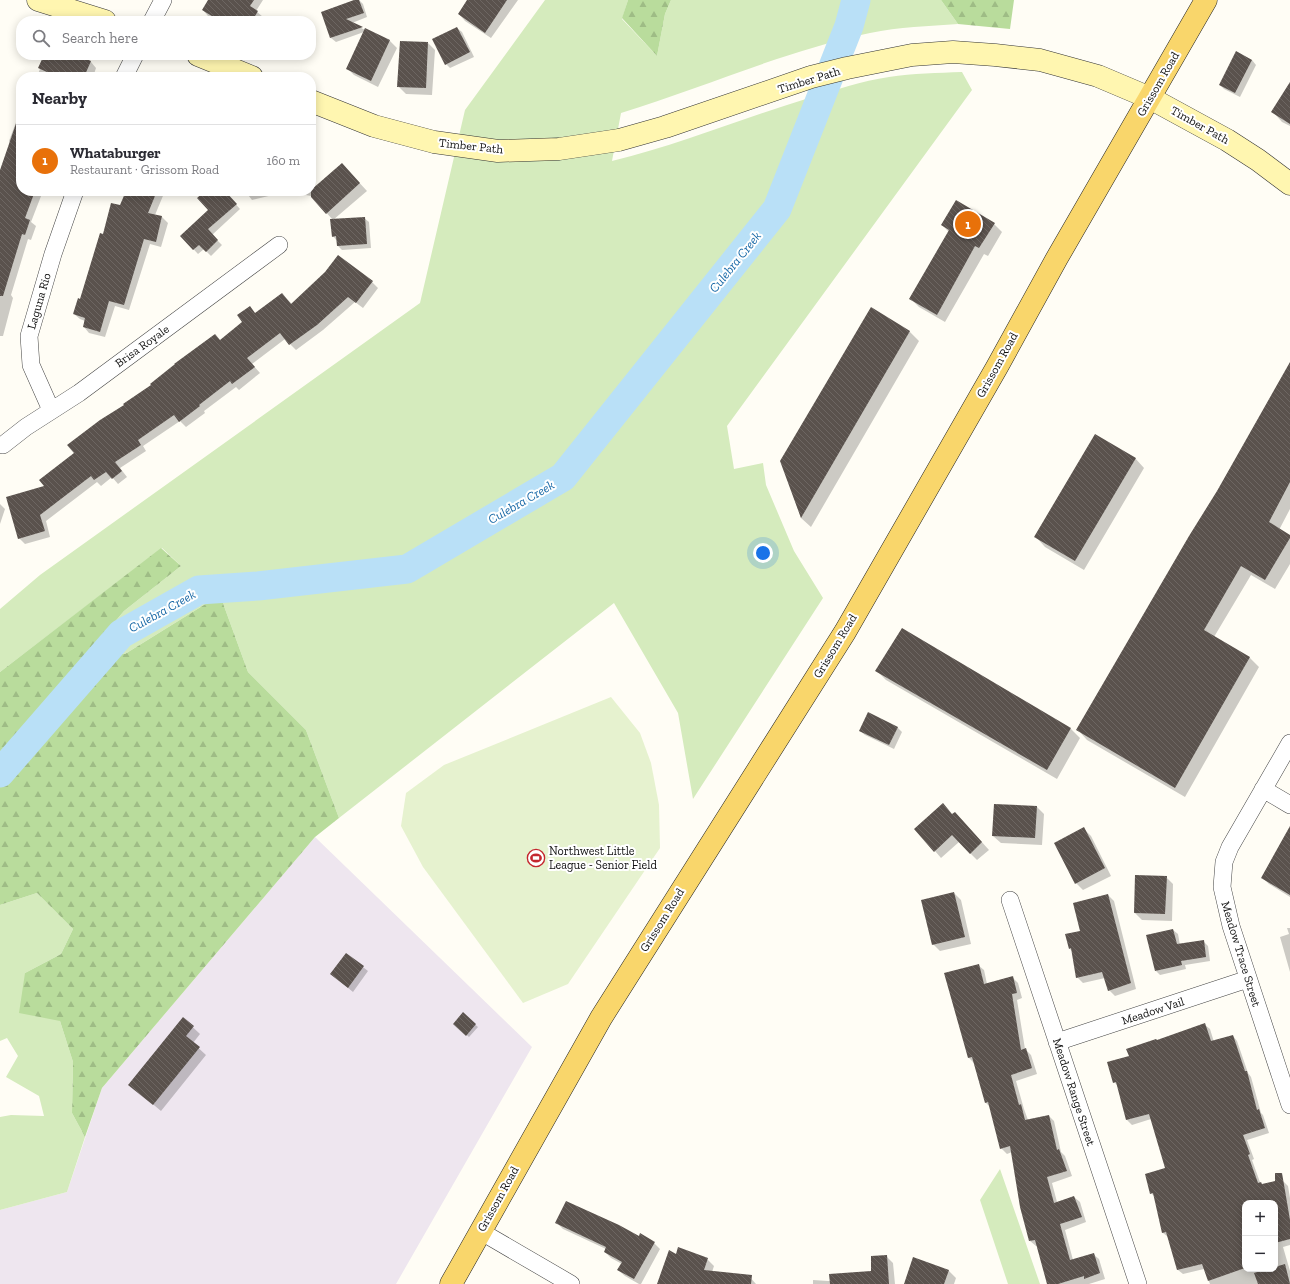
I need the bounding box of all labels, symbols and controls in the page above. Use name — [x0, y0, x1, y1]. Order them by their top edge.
search box — [16, 16, 316, 60]
icon: search — [30, 27, 52, 49]
text: Search here — [62, 29, 138, 47]
street label: Grissom Road — [1134, 49, 1182, 119]
street label: Timber Path — [776, 64, 842, 96]
text: Nearby — [32, 88, 87, 108]
street label: Timber Path — [1168, 103, 1232, 147]
street label: Timber Path — [438, 136, 504, 156]
text: Whataburger — [70, 144, 161, 162]
text: 1 — [42, 153, 48, 168]
text: 160 m — [266, 153, 300, 168]
text: Restaurant · Grissom Road — [70, 162, 219, 177]
pin: 1 — [955, 209, 981, 239]
water label: Culebra Creek — [706, 228, 764, 295]
street label: Laguna Rio — [24, 271, 54, 331]
street label: Brisa Royale — [112, 321, 172, 370]
street label: Grissom Road — [973, 330, 1021, 400]
water label: Culebra Creek — [485, 477, 557, 527]
your location — [753, 543, 773, 563]
water label: Culebra Creek — [126, 586, 198, 635]
street label: Grissom Road — [810, 611, 860, 681]
place label: Northwest Little League - Senior Field — [549, 844, 657, 872]
sports icon: Northwest Little League - Senior Field — [526, 848, 546, 868]
street label: Grissom Road — [637, 885, 687, 954]
street label: Meadow Trace Street — [1218, 900, 1264, 1009]
street label: Meadow Vail — [1120, 994, 1186, 1028]
street label: Meadow Range Street — [1050, 1036, 1098, 1148]
street label: Grissom Road — [474, 1164, 522, 1234]
map controls — [1242, 1200, 1278, 1272]
button: + — [1242, 1200, 1278, 1236]
button: − — [1242, 1236, 1278, 1272]

